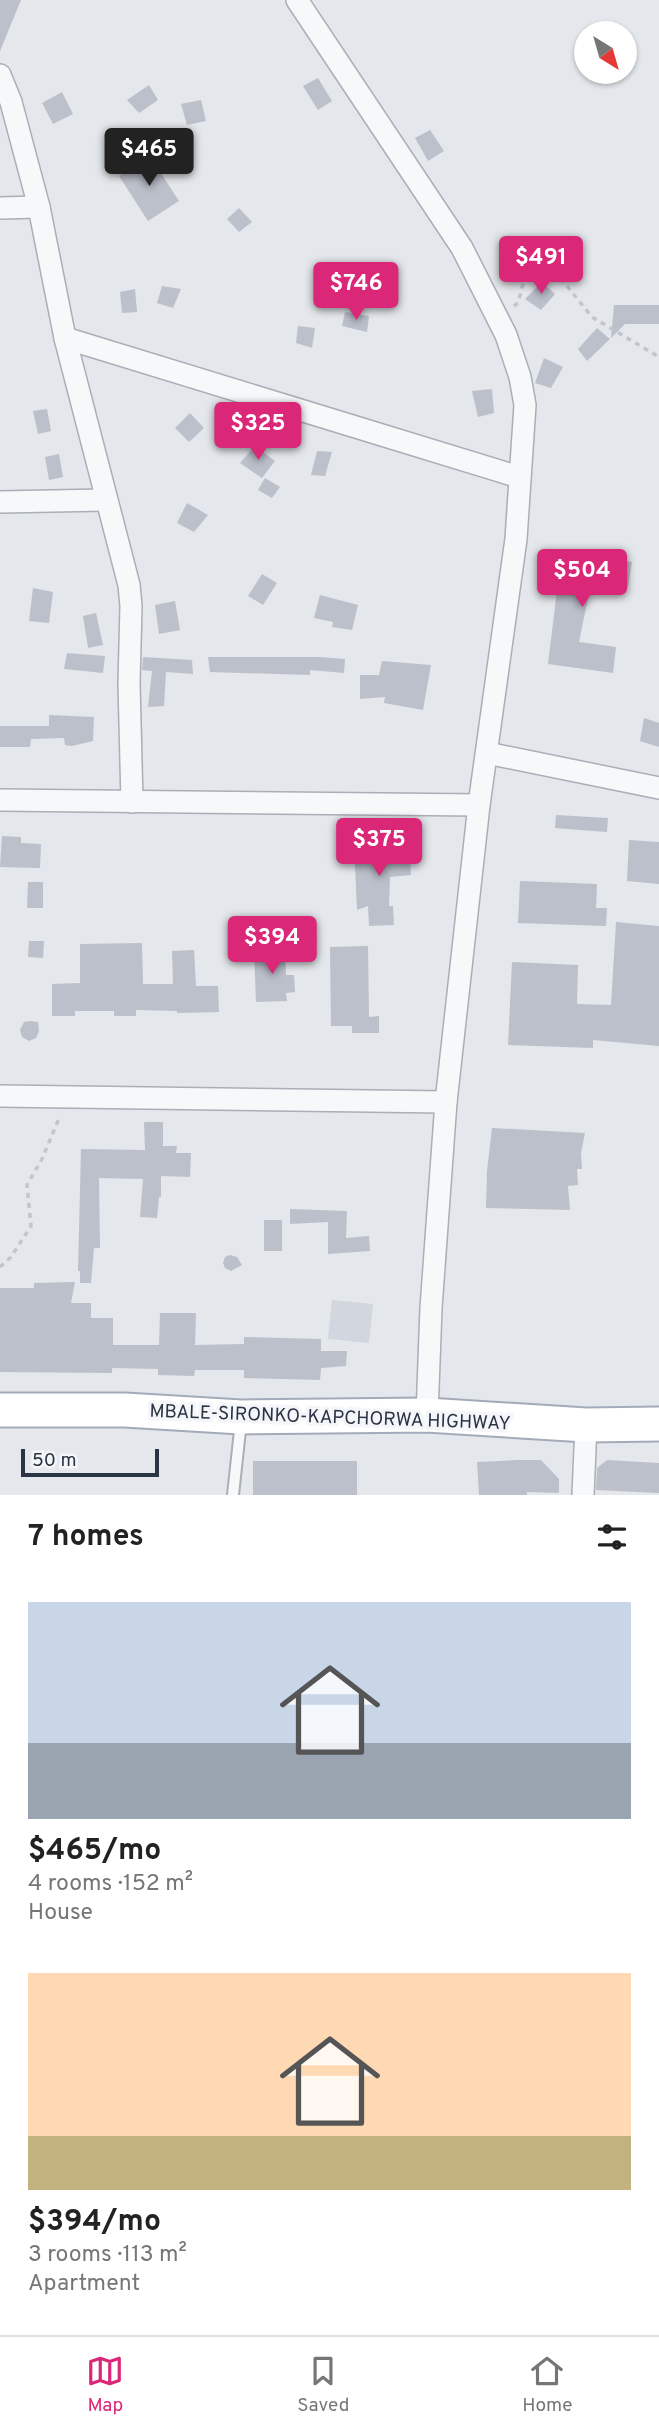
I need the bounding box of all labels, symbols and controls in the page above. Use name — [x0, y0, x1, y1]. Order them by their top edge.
north arrow — [574, 21, 637, 84]
map controls — [574, 21, 637, 84]
pin: $465 — [108, 128, 190, 188]
text: $465 — [121, 136, 177, 165]
pin: $491 — [500, 236, 582, 296]
text: $491 — [515, 244, 567, 273]
pin: $746 — [315, 262, 397, 322]
text: $746 — [329, 270, 383, 299]
pin: $325 — [217, 402, 299, 462]
text: $325 — [230, 410, 286, 439]
pin: $504 — [541, 550, 623, 609]
text: $504 — [553, 557, 611, 586]
pin: $375 — [338, 818, 420, 878]
text: $375 — [352, 826, 406, 855]
pin: $394 — [231, 916, 313, 976]
text: $394 — [244, 924, 300, 953]
street label: MBALE-SIRONKO-KAPCHORWA HIGHWAY — [149, 1400, 511, 1436]
scale bar — [21, 1446, 159, 1478]
text: 50 m — [32, 1449, 77, 1473]
icon: filters — [593, 1518, 631, 1556]
text: 7 homes — [28, 1519, 144, 1556]
icon: home — [267, 1647, 393, 1773]
text: $465/mo — [28, 1833, 161, 1870]
text: 4 rooms · 152 m² — [28, 1870, 193, 1899]
text: House — [28, 1899, 93, 1928]
icon: home — [267, 2018, 393, 2144]
text: $394/mo — [28, 2204, 161, 2241]
text: 3 rooms · 113 m² — [28, 2241, 187, 2270]
text: Apartment — [28, 2270, 140, 2299]
tab: Map — [86, 2352, 124, 2418]
tab: Saved — [297, 2352, 349, 2418]
tab: Home — [522, 2352, 573, 2418]

